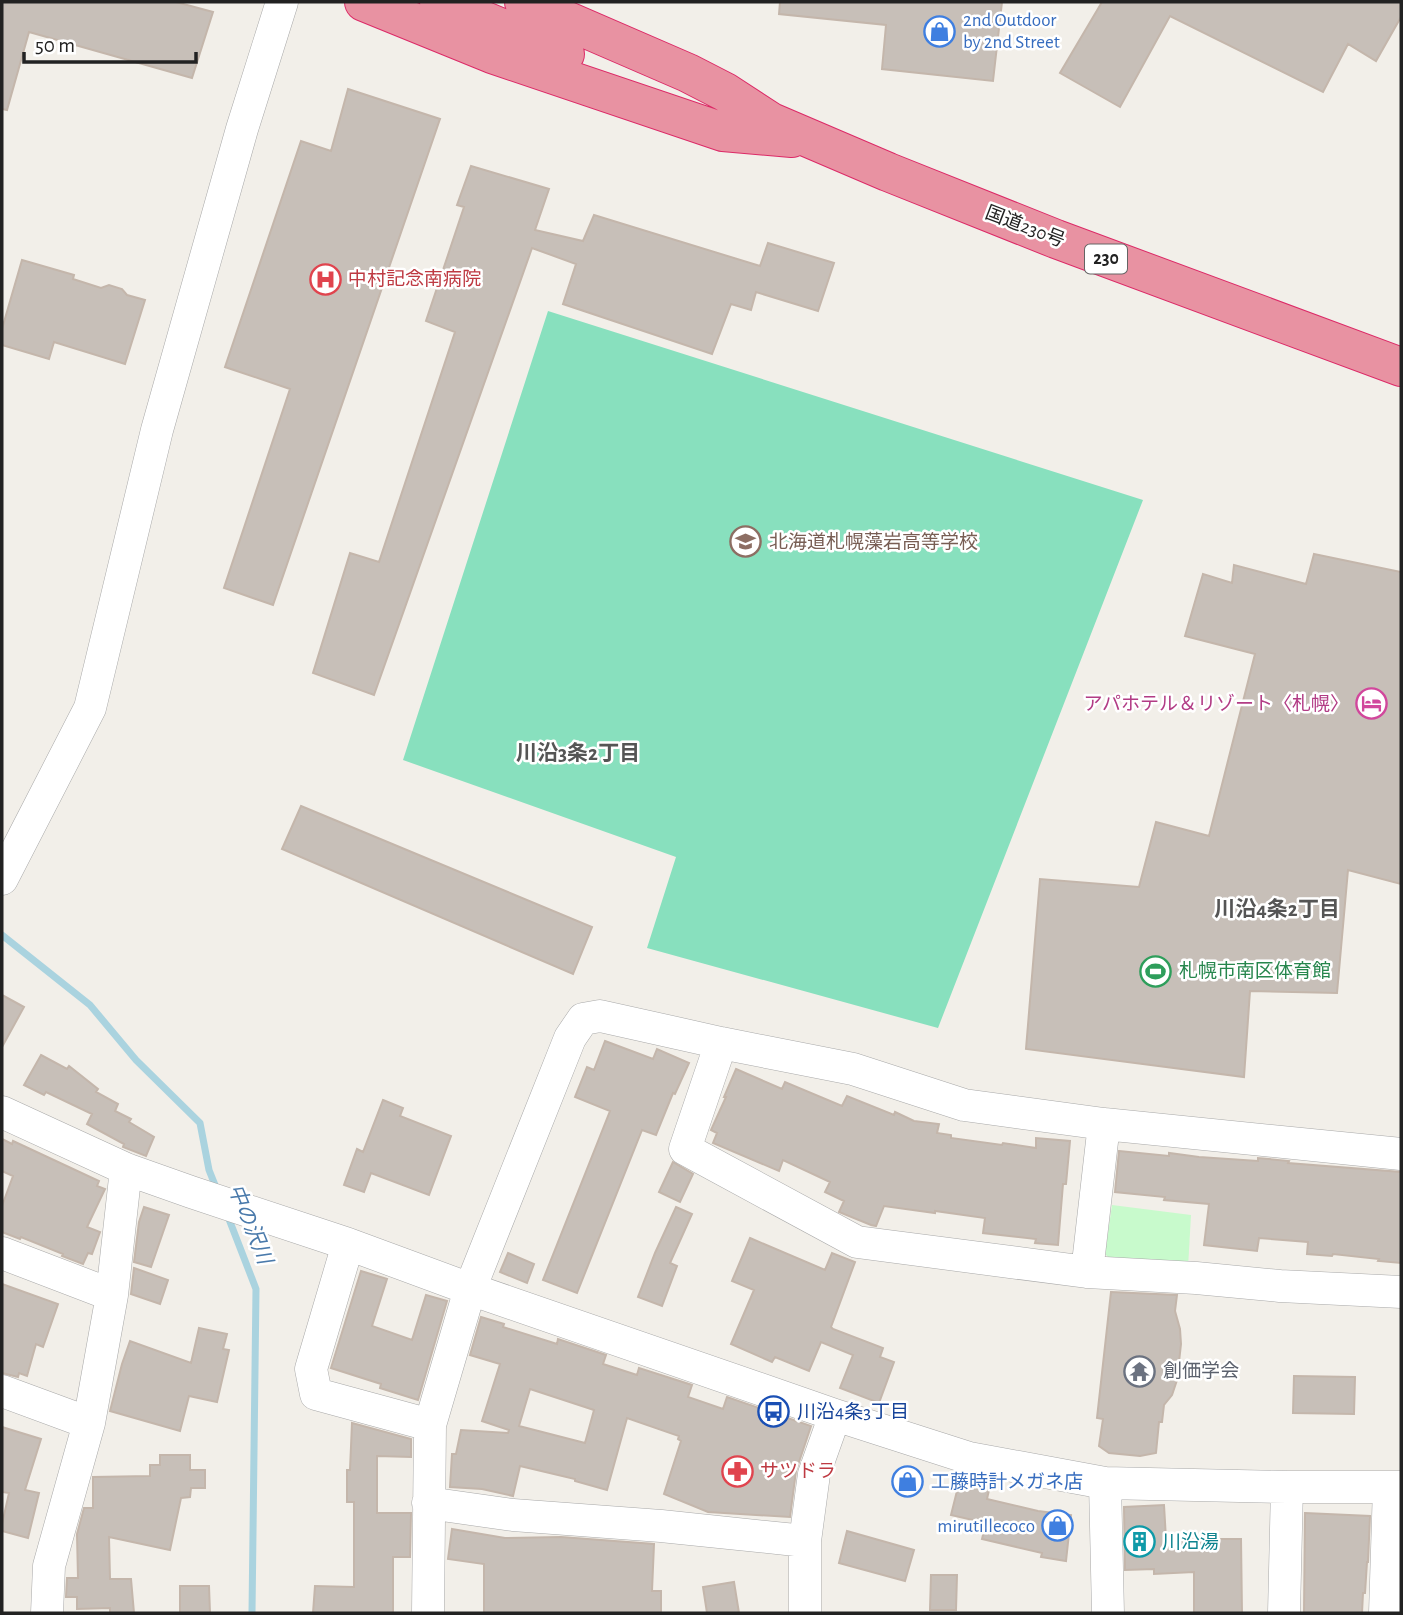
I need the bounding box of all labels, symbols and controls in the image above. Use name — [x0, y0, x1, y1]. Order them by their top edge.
place label: 2nd Outdoor by 2nd Street — [963, 11, 1060, 52]
shop icon: 2nd Outdoor by 2nd Street — [923, 14, 957, 48]
scale bar — [24, 21, 196, 65]
text: 50 m — [35, 35, 75, 56]
street label: 国道230号 — [983, 202, 1068, 251]
road number: 230 — [1085, 244, 1127, 274]
hospital icon: 中村記念南病院 — [308, 262, 342, 296]
place label: 中村記念南病院 — [348, 268, 481, 289]
school or university icon: 北海道札幌藻岩高等学校 — [729, 525, 763, 559]
place label: 北海道札幌藻岩高等学校 — [769, 531, 978, 552]
hotel icon: アパホテル＆リゾート〈札幌〉 — [1355, 687, 1389, 721]
place label: アパホテル＆リゾート〈札幌〉 — [1083, 693, 1349, 714]
district label: 川沿3条2丁目 — [516, 742, 640, 764]
district label: 川沿4条2丁目 — [1214, 898, 1340, 920]
sports icon: 札幌市南区体育館 — [1139, 954, 1173, 988]
place label: 札幌市南区体育館 — [1179, 960, 1331, 981]
water label: 中の沢川 — [225, 1181, 277, 1269]
temple icon: 創価学会 — [1123, 1354, 1157, 1388]
place label: 創価学会 — [1163, 1360, 1239, 1381]
bus stop icon: 川沿4条3丁目 — [757, 1395, 791, 1429]
place label: 川沿4条3丁目 — [797, 1402, 909, 1422]
pharmacy icon: サツドラ — [720, 1454, 754, 1488]
place label: サツドラ — [760, 1462, 836, 1481]
shop icon: 工藤時計メガネ店 — [891, 1465, 925, 1499]
place label: 工藤時計メガネ店 — [931, 1471, 1083, 1492]
shop icon: mirutillecoco — [1041, 1509, 1075, 1543]
place label: mirutillecoco — [937, 1517, 1035, 1536]
building icon: 川沿湯 — [1122, 1525, 1156, 1559]
place label: 川沿湯 — [1162, 1532, 1219, 1552]

